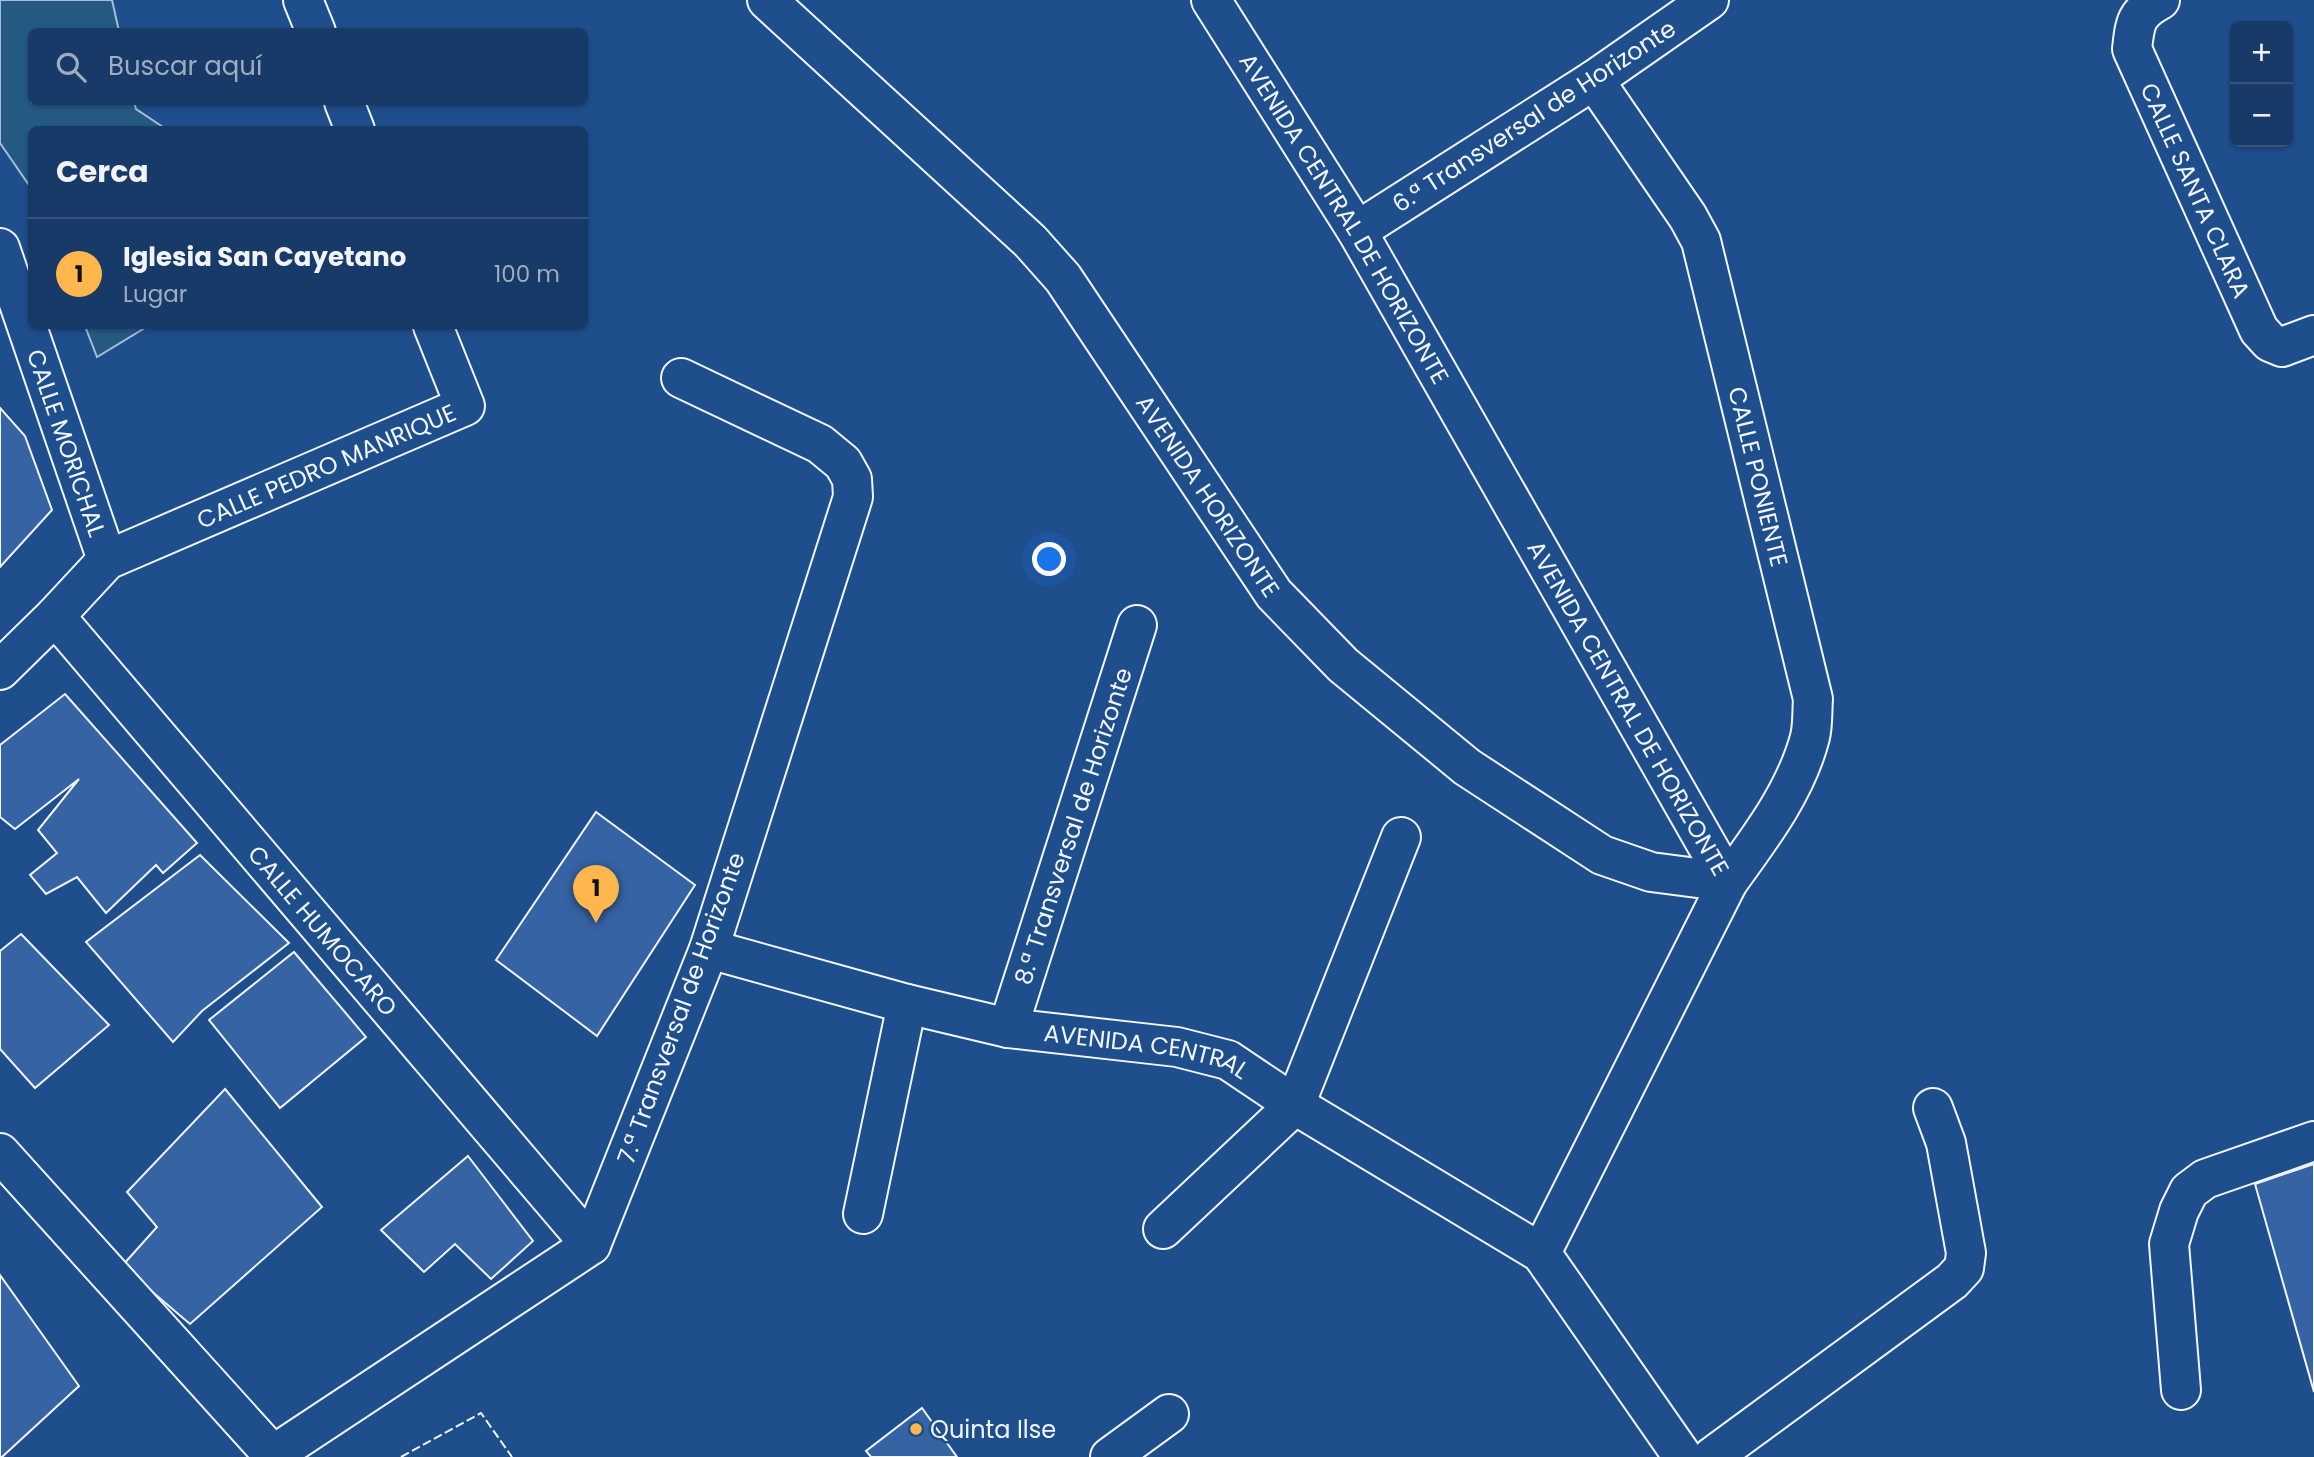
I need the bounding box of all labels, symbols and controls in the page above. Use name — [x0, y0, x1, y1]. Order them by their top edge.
street label: 6.ª Transversal de Horizonte — [1386, 12, 1682, 220]
map controls — [2230, 21, 2293, 147]
button: + — [2230, 21, 2293, 84]
search box — [28, 28, 588, 105]
street label: AVENIDA CENTRAL DE HORIZONTE — [1232, 47, 1457, 390]
icon: search — [52, 48, 90, 86]
text: Buscar aquí — [108, 48, 262, 84]
street label: CALLE SANTA CLARA — [2133, 77, 2259, 303]
button: − — [2230, 84, 2293, 147]
text: Cerca — [56, 150, 149, 193]
text: Iglesia San Cayetano — [123, 239, 406, 275]
text: 1 — [75, 258, 83, 290]
text: 100 m — [494, 258, 560, 290]
text: Lugar — [123, 278, 187, 310]
street label: CALLE MORICHAL — [19, 345, 114, 541]
street label: CALLE PONIENTE — [1721, 383, 1797, 570]
street label: AVENIDA HORIZONTE — [1129, 388, 1288, 603]
street label: CALLE PEDRO MANRIQUE — [191, 395, 461, 536]
street label: AVENIDA CENTRAL DE HORIZONTE — [1520, 534, 1737, 881]
your location — [1032, 542, 1066, 576]
street label: 8.ª Transversal de Horizonte — [1006, 663, 1140, 989]
street label: CALLE HUMOCARO — [241, 838, 405, 1023]
street label: 7.ª Transversal de Horizonte — [609, 848, 753, 1168]
pin: 1 — [573, 865, 619, 923]
street label: AVENIDA CENTRAL — [1042, 1016, 1256, 1086]
place label: Quinta Ilse — [930, 1413, 1056, 1446]
marker: Quinta Ilse — [908, 1421, 924, 1437]

